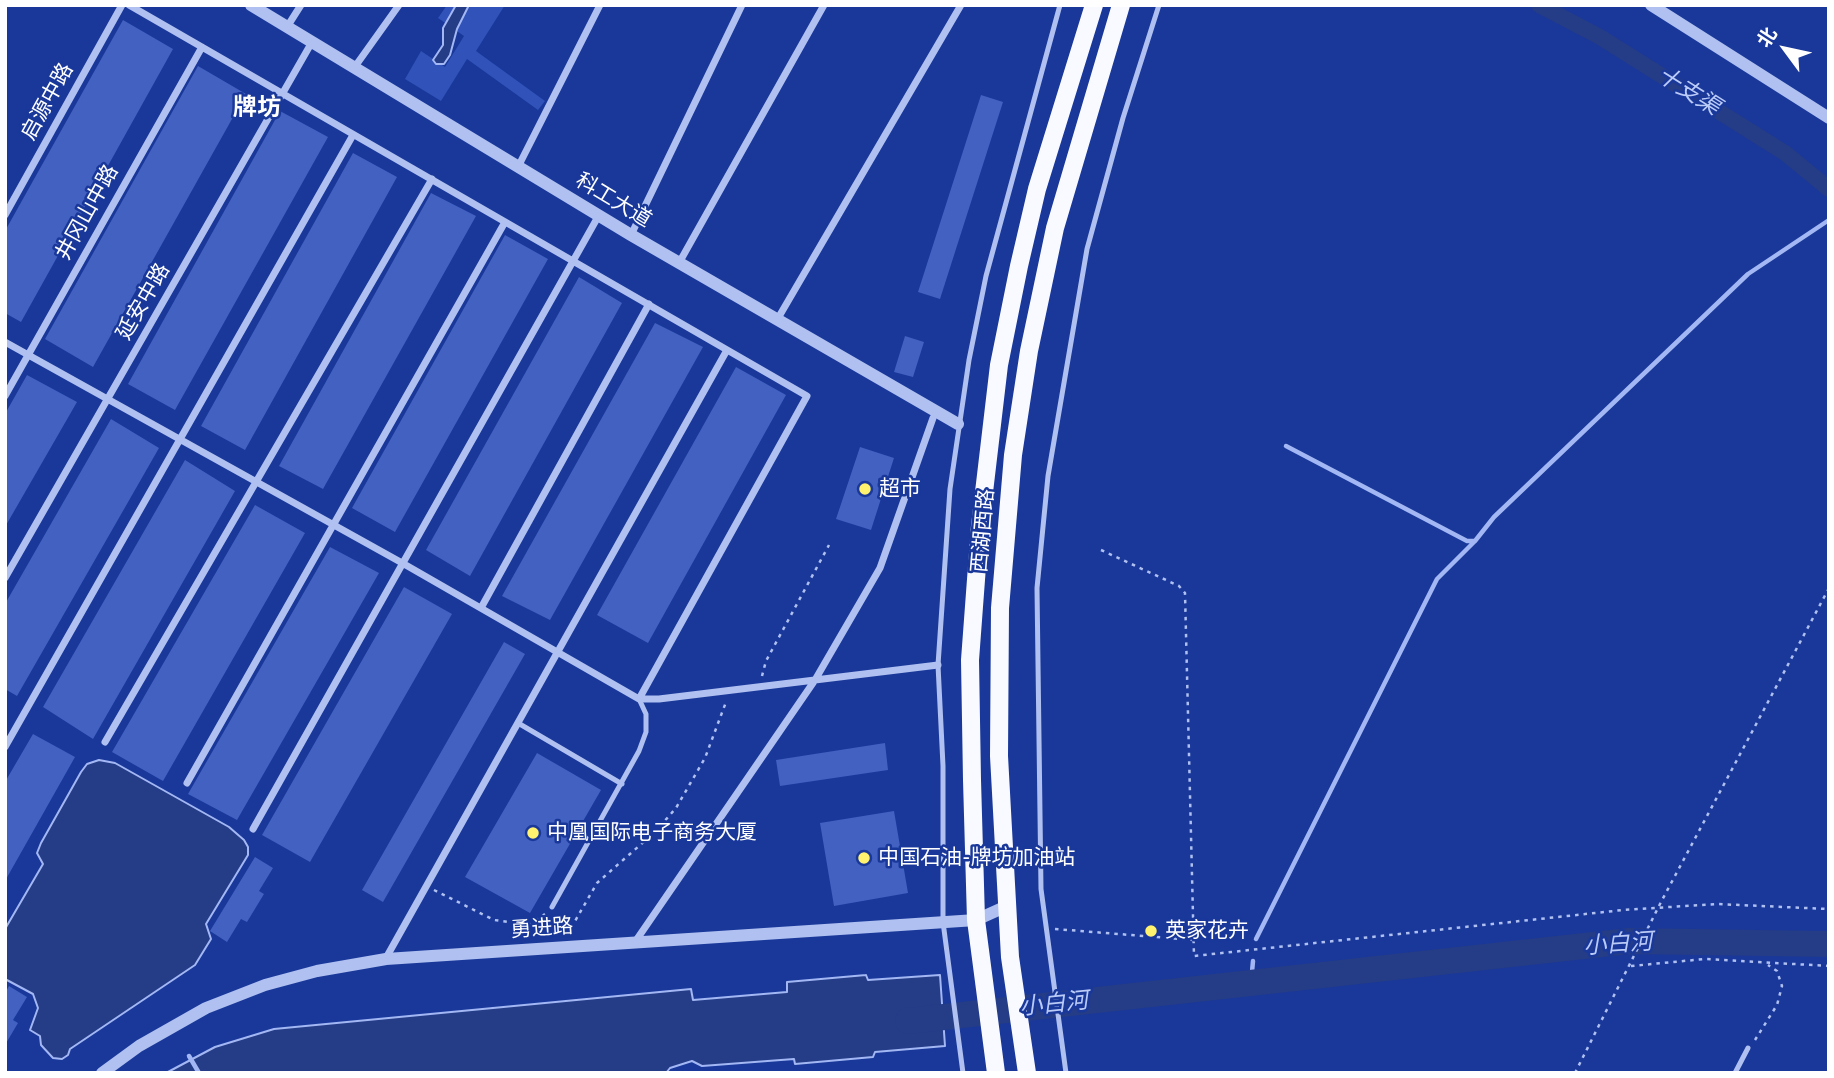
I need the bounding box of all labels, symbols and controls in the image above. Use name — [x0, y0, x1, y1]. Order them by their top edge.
north arrow — [1750, 14, 1820, 84]
text: 北 — [1753, 24, 1782, 52]
street label: 启源中路 — [17, 59, 79, 145]
water label: 十支渠 — [1651, 62, 1725, 122]
district label: 牌坊 — [233, 95, 281, 123]
street label: 井冈山中路 — [52, 161, 124, 265]
street label: 科工大道 — [571, 169, 655, 233]
street label: 延安中路 — [112, 259, 176, 345]
place label: 超市 — [879, 476, 921, 502]
marker: 超市 — [857, 481, 873, 497]
street label: 西湖西路 — [968, 488, 1000, 574]
place label: 中凰国际电子商务大厦 — [547, 820, 757, 846]
marker: 中凰国际电子商务大厦 — [525, 825, 541, 841]
place label: 中国石油-牌坊加油站 — [878, 845, 1076, 871]
marker: 中国石油-牌坊加油站 — [856, 850, 872, 866]
street label: 勇进路 — [510, 914, 574, 944]
place label: 英家花卉 — [1165, 918, 1249, 944]
marker: 英家花卉 — [1143, 923, 1159, 939]
water label: 小白河 — [1583, 929, 1653, 961]
water label: 小白河 — [1018, 988, 1090, 1022]

